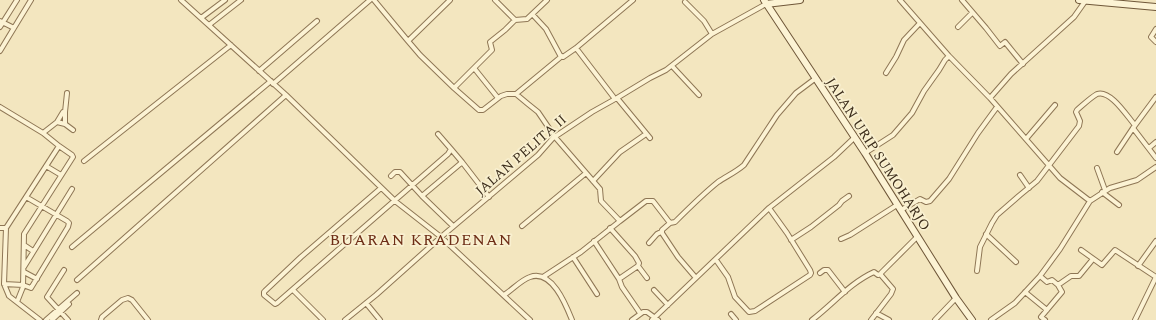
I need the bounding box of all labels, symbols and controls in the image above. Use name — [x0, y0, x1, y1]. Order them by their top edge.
street label: JALAN URIP SUMOHARJO — [820, 73, 936, 235]
street label: JALAN PELITA II — [471, 109, 571, 201]
district label: BUARAN KRADENAN — [330, 228, 512, 252]

